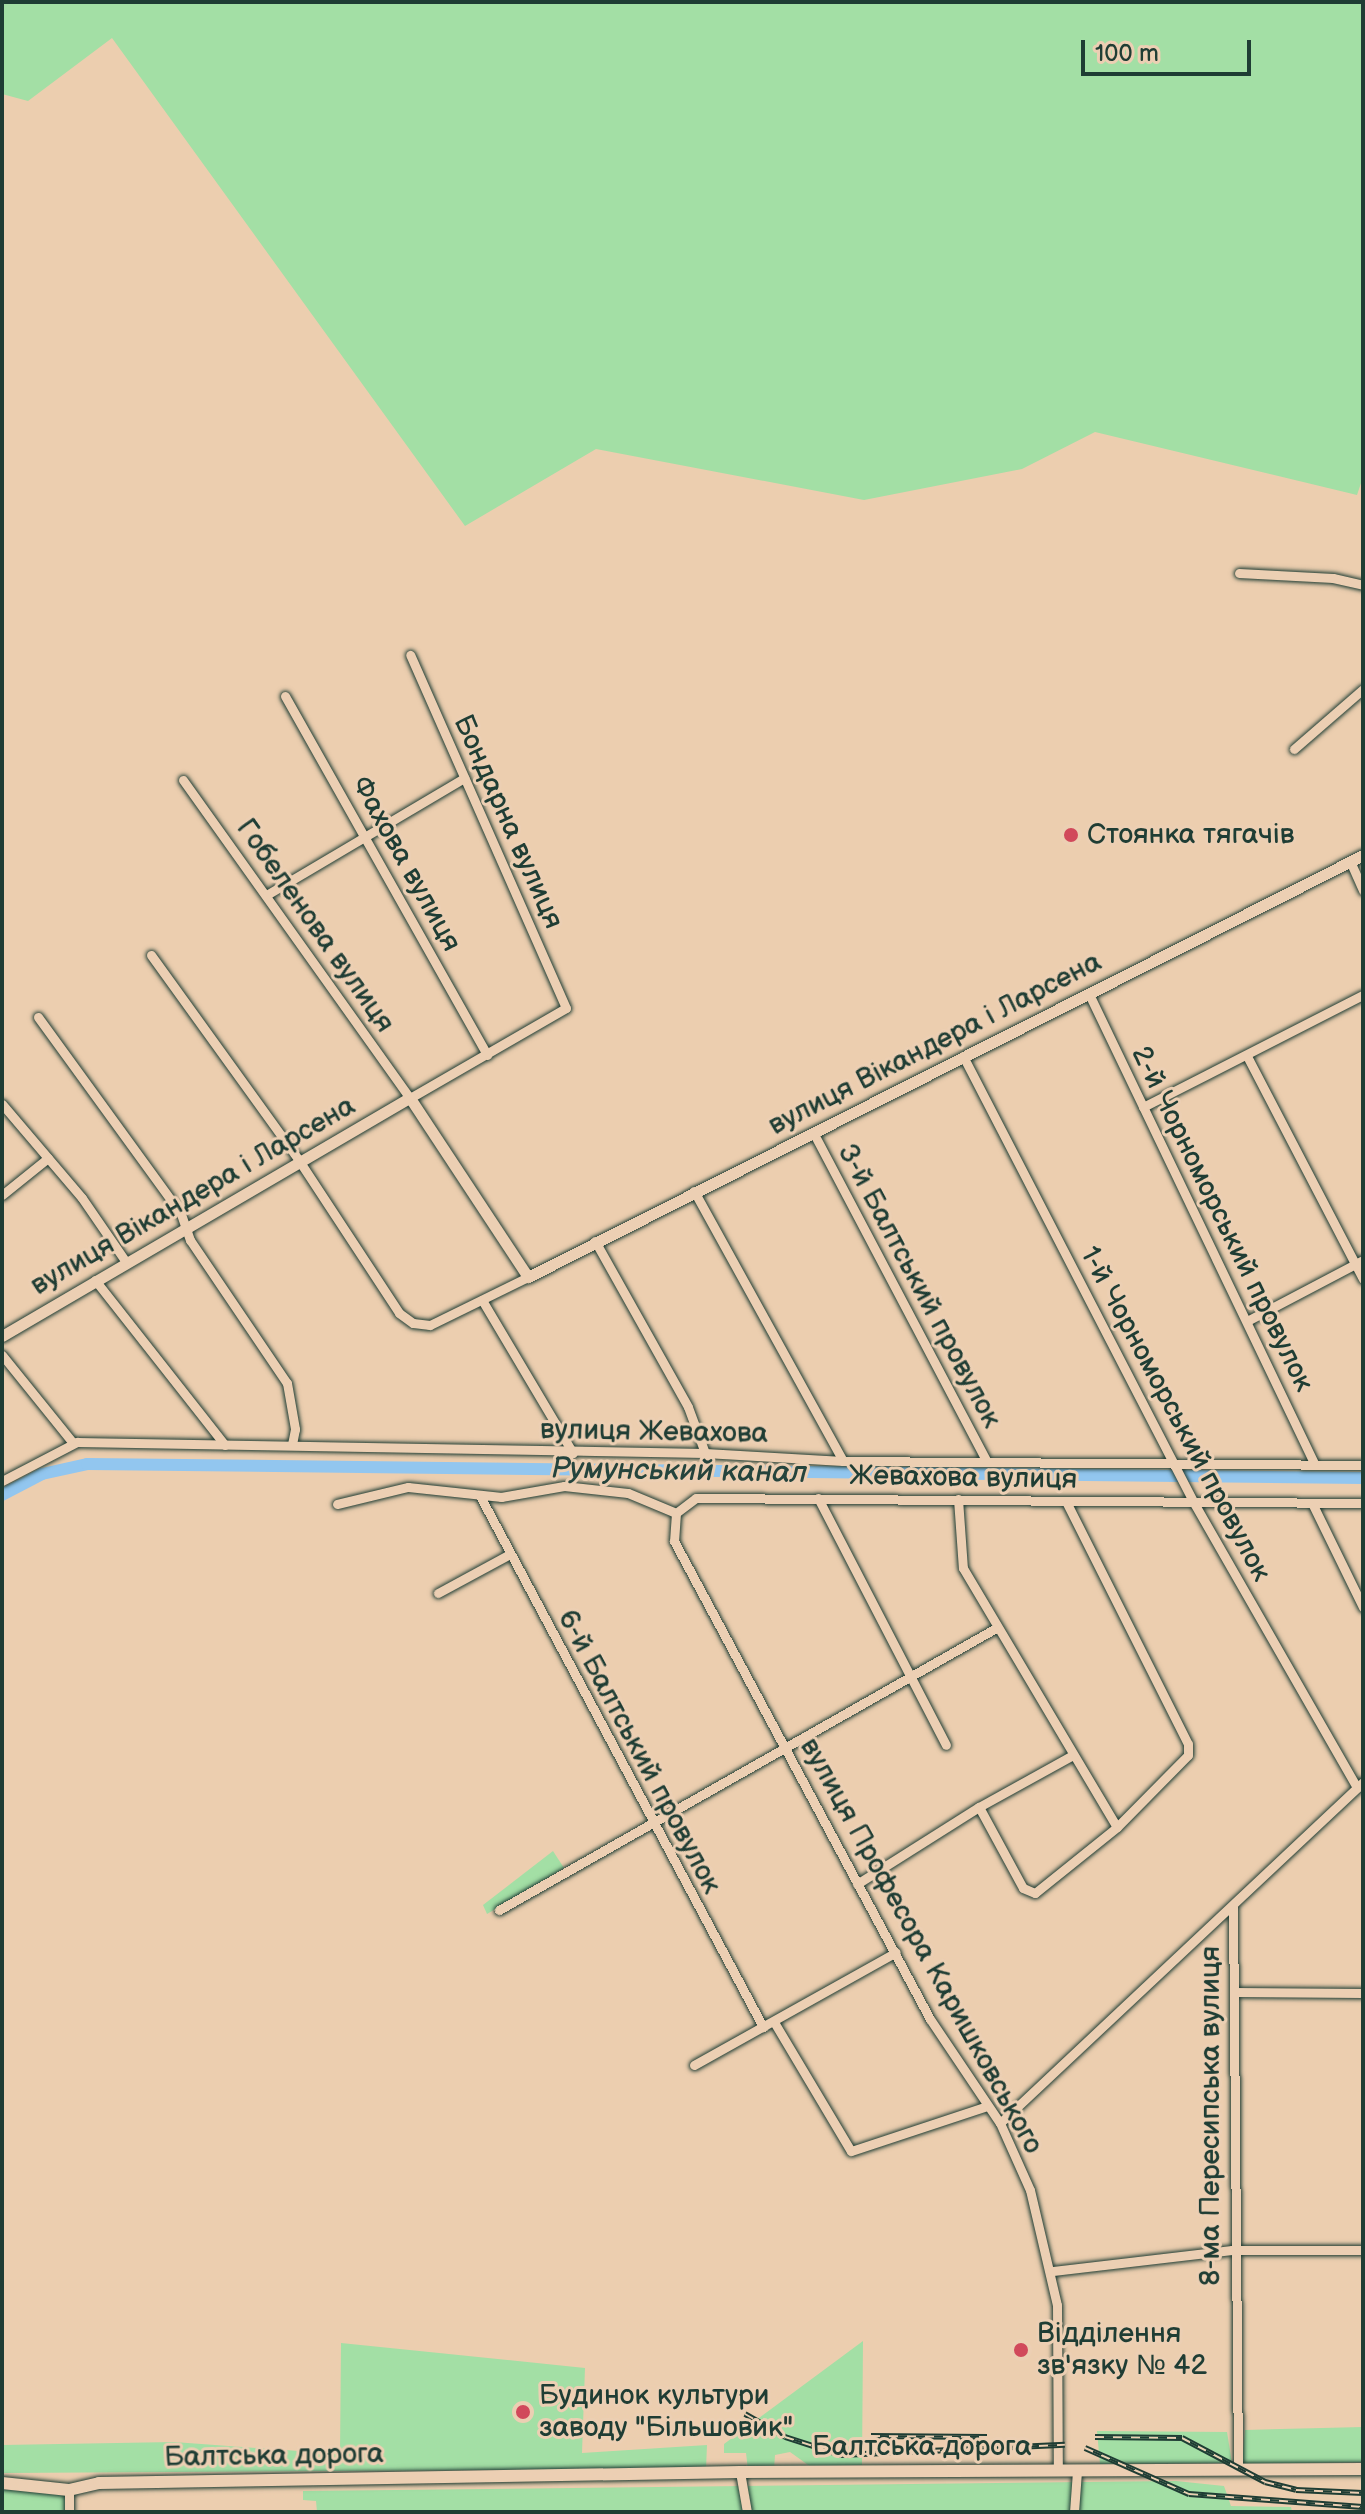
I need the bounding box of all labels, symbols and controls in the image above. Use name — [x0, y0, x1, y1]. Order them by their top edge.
scale bar — [1085, 24, 1255, 74]
text: 100 m — [1095, 39, 1159, 68]
street label: Бондарна вулиця — [446, 710, 570, 934]
street label: Фахова вулиця — [344, 771, 468, 957]
street label: Гобеленова вулиця — [229, 813, 401, 1039]
place label: Стоянка тягачів — [1087, 818, 1294, 852]
marker: Стоянка тягачів — [1062, 826, 1080, 844]
street label: вулиця Вікандера і Ларсена — [763, 945, 1107, 1143]
street label: 2-й Чорноморський провулок — [1124, 1041, 1320, 1397]
street label: вулиця Вікандера і Ларсена — [25, 1089, 361, 1303]
street label: 3-й Балтський провулок — [830, 1138, 1008, 1434]
street label: 1-й Чорноморський провулок — [1072, 1241, 1278, 1587]
street label: вулиця Жевахова — [540, 1413, 768, 1451]
water label: Румунський канал — [551, 1451, 807, 1491]
street label: Жевахова вулиця — [849, 1459, 1077, 1497]
street label: 6-й Балтський провулок — [550, 1604, 728, 1900]
street label: вулиця Професора Каришковського — [792, 1732, 1050, 2160]
street label: 8-ма Пересипська вулиця — [1194, 1946, 1228, 2286]
place label: Відділення зв'язку № 42 — [1037, 2317, 1207, 2383]
marker: Відділення зв'язку № 42 — [1012, 2341, 1030, 2359]
place label: Будинок культури заводу "Більшовик" — [539, 2379, 793, 2445]
marker: Будинок культури заводу "Більшовик" — [514, 2403, 532, 2421]
street label: Балтська дорога — [812, 2430, 1032, 2464]
street label: Балтська дорога — [164, 2437, 384, 2475]

